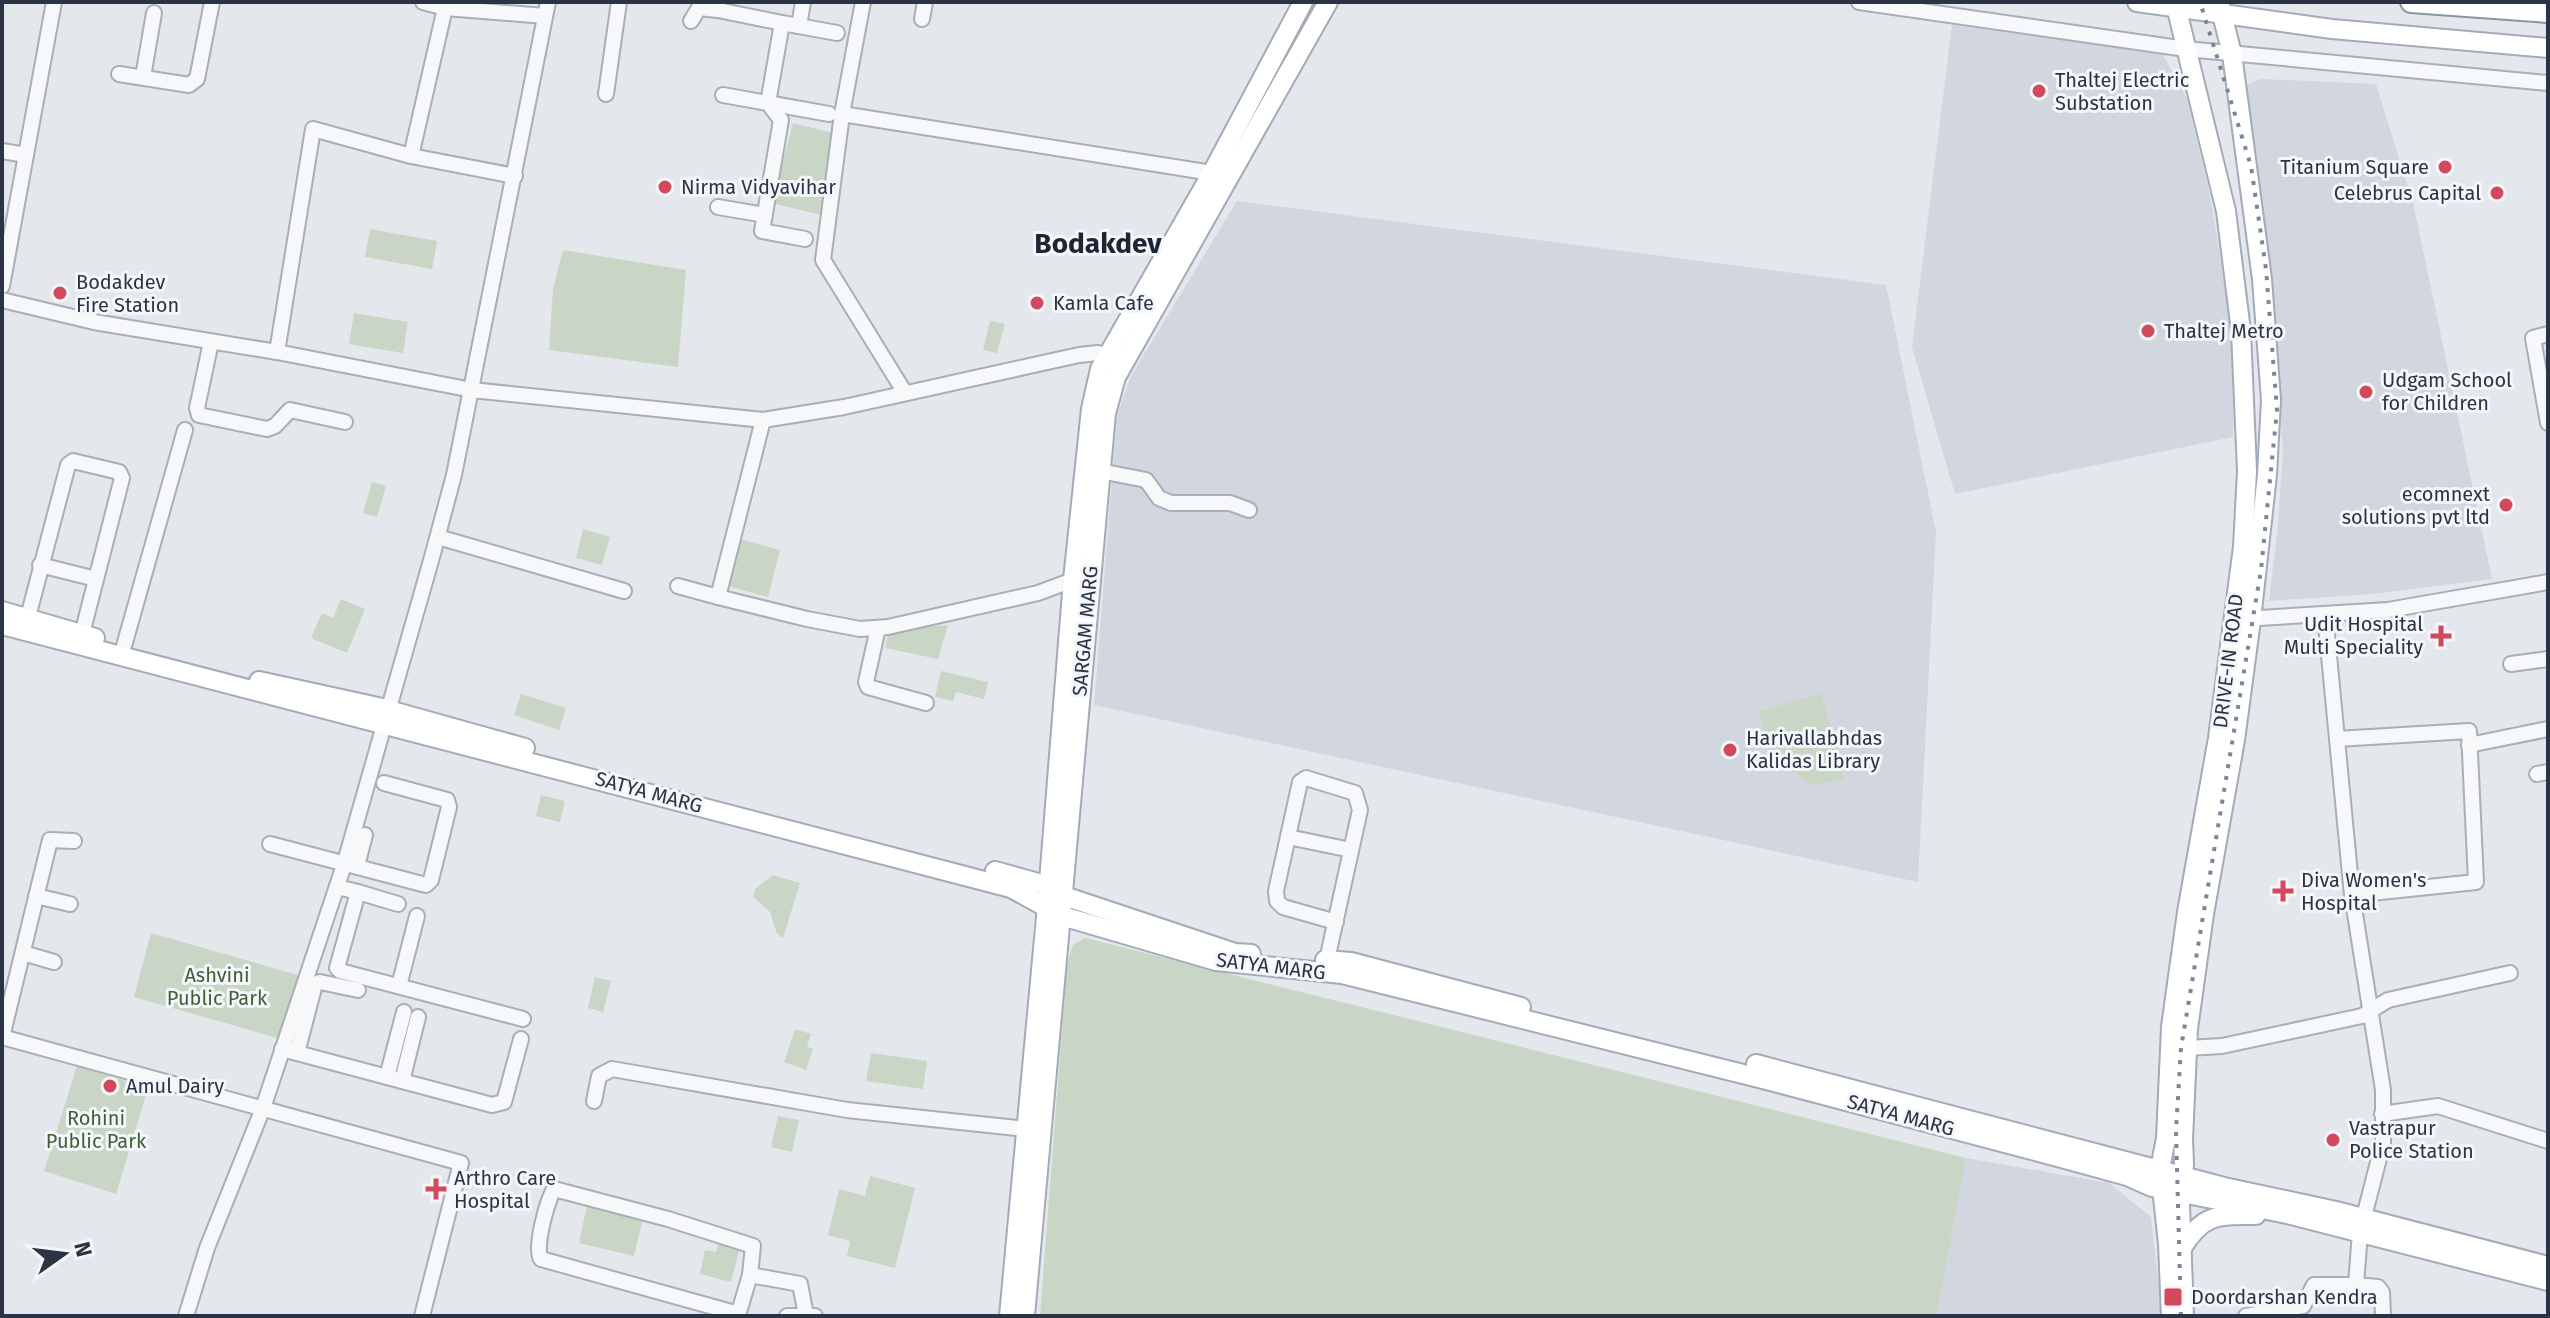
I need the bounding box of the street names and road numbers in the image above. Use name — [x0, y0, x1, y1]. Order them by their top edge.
street label: SARGAM MARG — [1067, 565, 1103, 697]
street label: DRIVE-IN ROAD — [2208, 592, 2248, 730]
street label: SATYA MARG — [593, 766, 705, 818]
street label: SATYA MARG — [1215, 947, 1327, 985]
street label: SATYA MARG — [1845, 1089, 1957, 1141]

